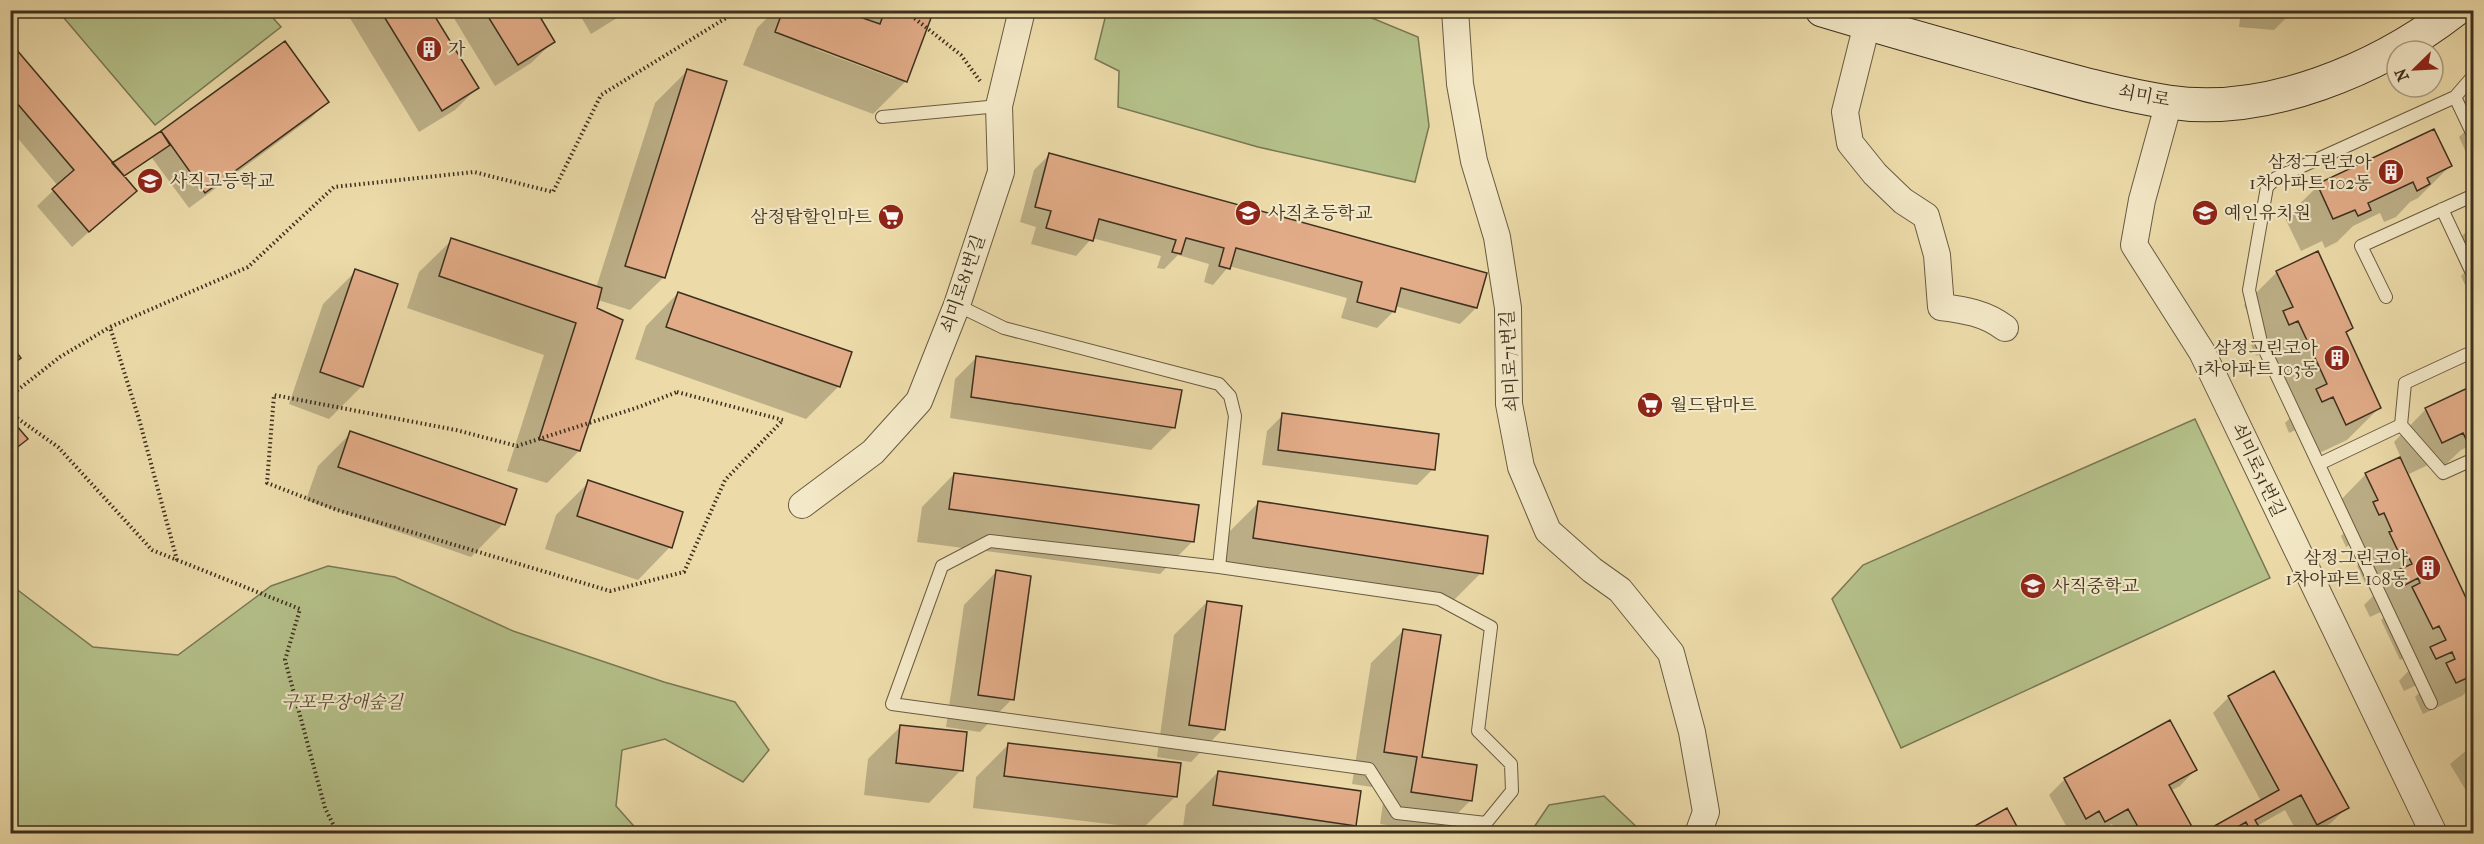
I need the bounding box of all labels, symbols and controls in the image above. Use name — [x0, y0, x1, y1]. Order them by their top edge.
building icon: 가 — [414, 34, 444, 64]
place label: 가 — [448, 39, 466, 60]
north arrow — [2385, 39, 2445, 99]
text: N — [2390, 65, 2413, 84]
street label: 쇠미로 — [2116, 81, 2172, 111]
place label: 삼정그린코아 1차아파트 102동 — [2249, 152, 2373, 194]
building icon: 삼정그린코아 1차아파트 102동 — [2376, 157, 2406, 187]
school or university icon: 사직고등학교 — [135, 166, 165, 196]
place label: 사직고등학교 — [170, 171, 275, 192]
school or university icon: 사직초등학교 — [1233, 198, 1263, 228]
school or university icon: 예인유치원 — [2190, 198, 2220, 228]
supermarket icon: 삼정탑할인마트 — [876, 202, 906, 232]
place label: 사직초등학교 — [1268, 203, 1373, 224]
place label: 예인유치원 — [2224, 203, 2311, 224]
place label: 삼정탑할인마트 — [750, 207, 873, 228]
street label: 쇠미로81번길 — [936, 232, 990, 336]
street label: 쇠미로71번길 — [1497, 309, 1523, 413]
place label: 삼정그린코아 1차아파트 103동 — [2197, 338, 2319, 380]
building icon: 삼정그린코아 1차아파트 103동 — [2322, 343, 2352, 373]
supermarket icon: 월드탑마트 — [1635, 390, 1665, 420]
place label: 월드탑마트 — [1670, 395, 1758, 416]
street label: 쇠미로51번길 — [2227, 420, 2289, 520]
place label: 삼정그린코아 1차아파트 108동 — [2285, 548, 2409, 590]
building icon: 삼정그린코아 1차아파트 108동 — [2413, 553, 2443, 583]
school or university icon: 사직중학교 — [2018, 571, 2048, 601]
place label: 사직중학교 — [2052, 576, 2140, 597]
park label: 구포무장애숲길 — [281, 692, 404, 713]

